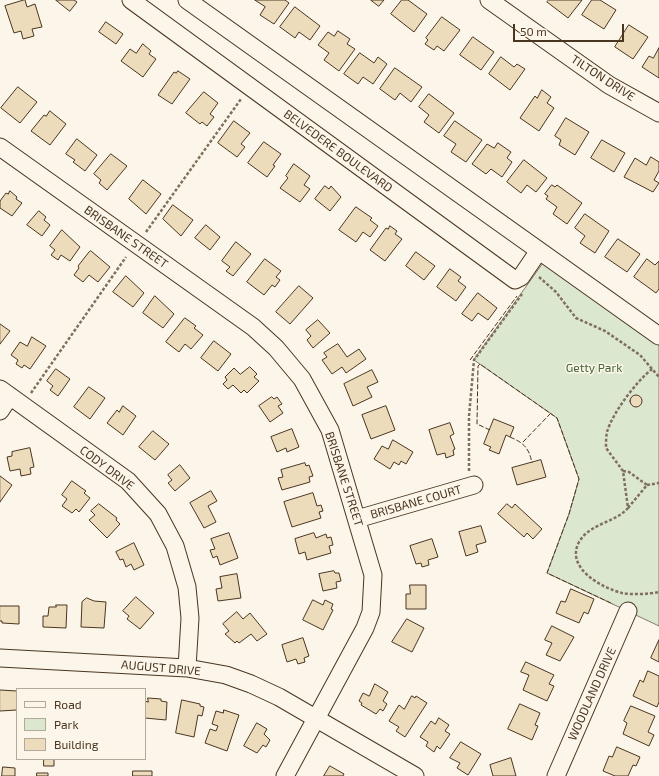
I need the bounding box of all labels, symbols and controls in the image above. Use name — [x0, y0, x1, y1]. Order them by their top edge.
scale bar — [515, 16, 626, 42]
text: 50 m — [520, 24, 547, 38]
street label: TILTON DRIVE — [568, 52, 638, 104]
street label: BELVEDERE BOULEVARD — [281, 107, 395, 195]
street label: BRISBANE STREET — [81, 203, 171, 271]
park label: Getty Park — [566, 361, 622, 375]
street label: BRISBANE STREET — [322, 430, 366, 528]
street label: CODY DRIVE — [77, 443, 137, 493]
street label: BRISBANE COURT — [369, 482, 463, 522]
street label: WOODLAND DRIVE — [565, 645, 619, 743]
street label: AUGUST DRIVE — [121, 657, 201, 679]
legend — [16, 688, 146, 760]
text: Road — [54, 697, 82, 711]
text: Park — [54, 717, 79, 731]
text: Building — [54, 737, 98, 751]

